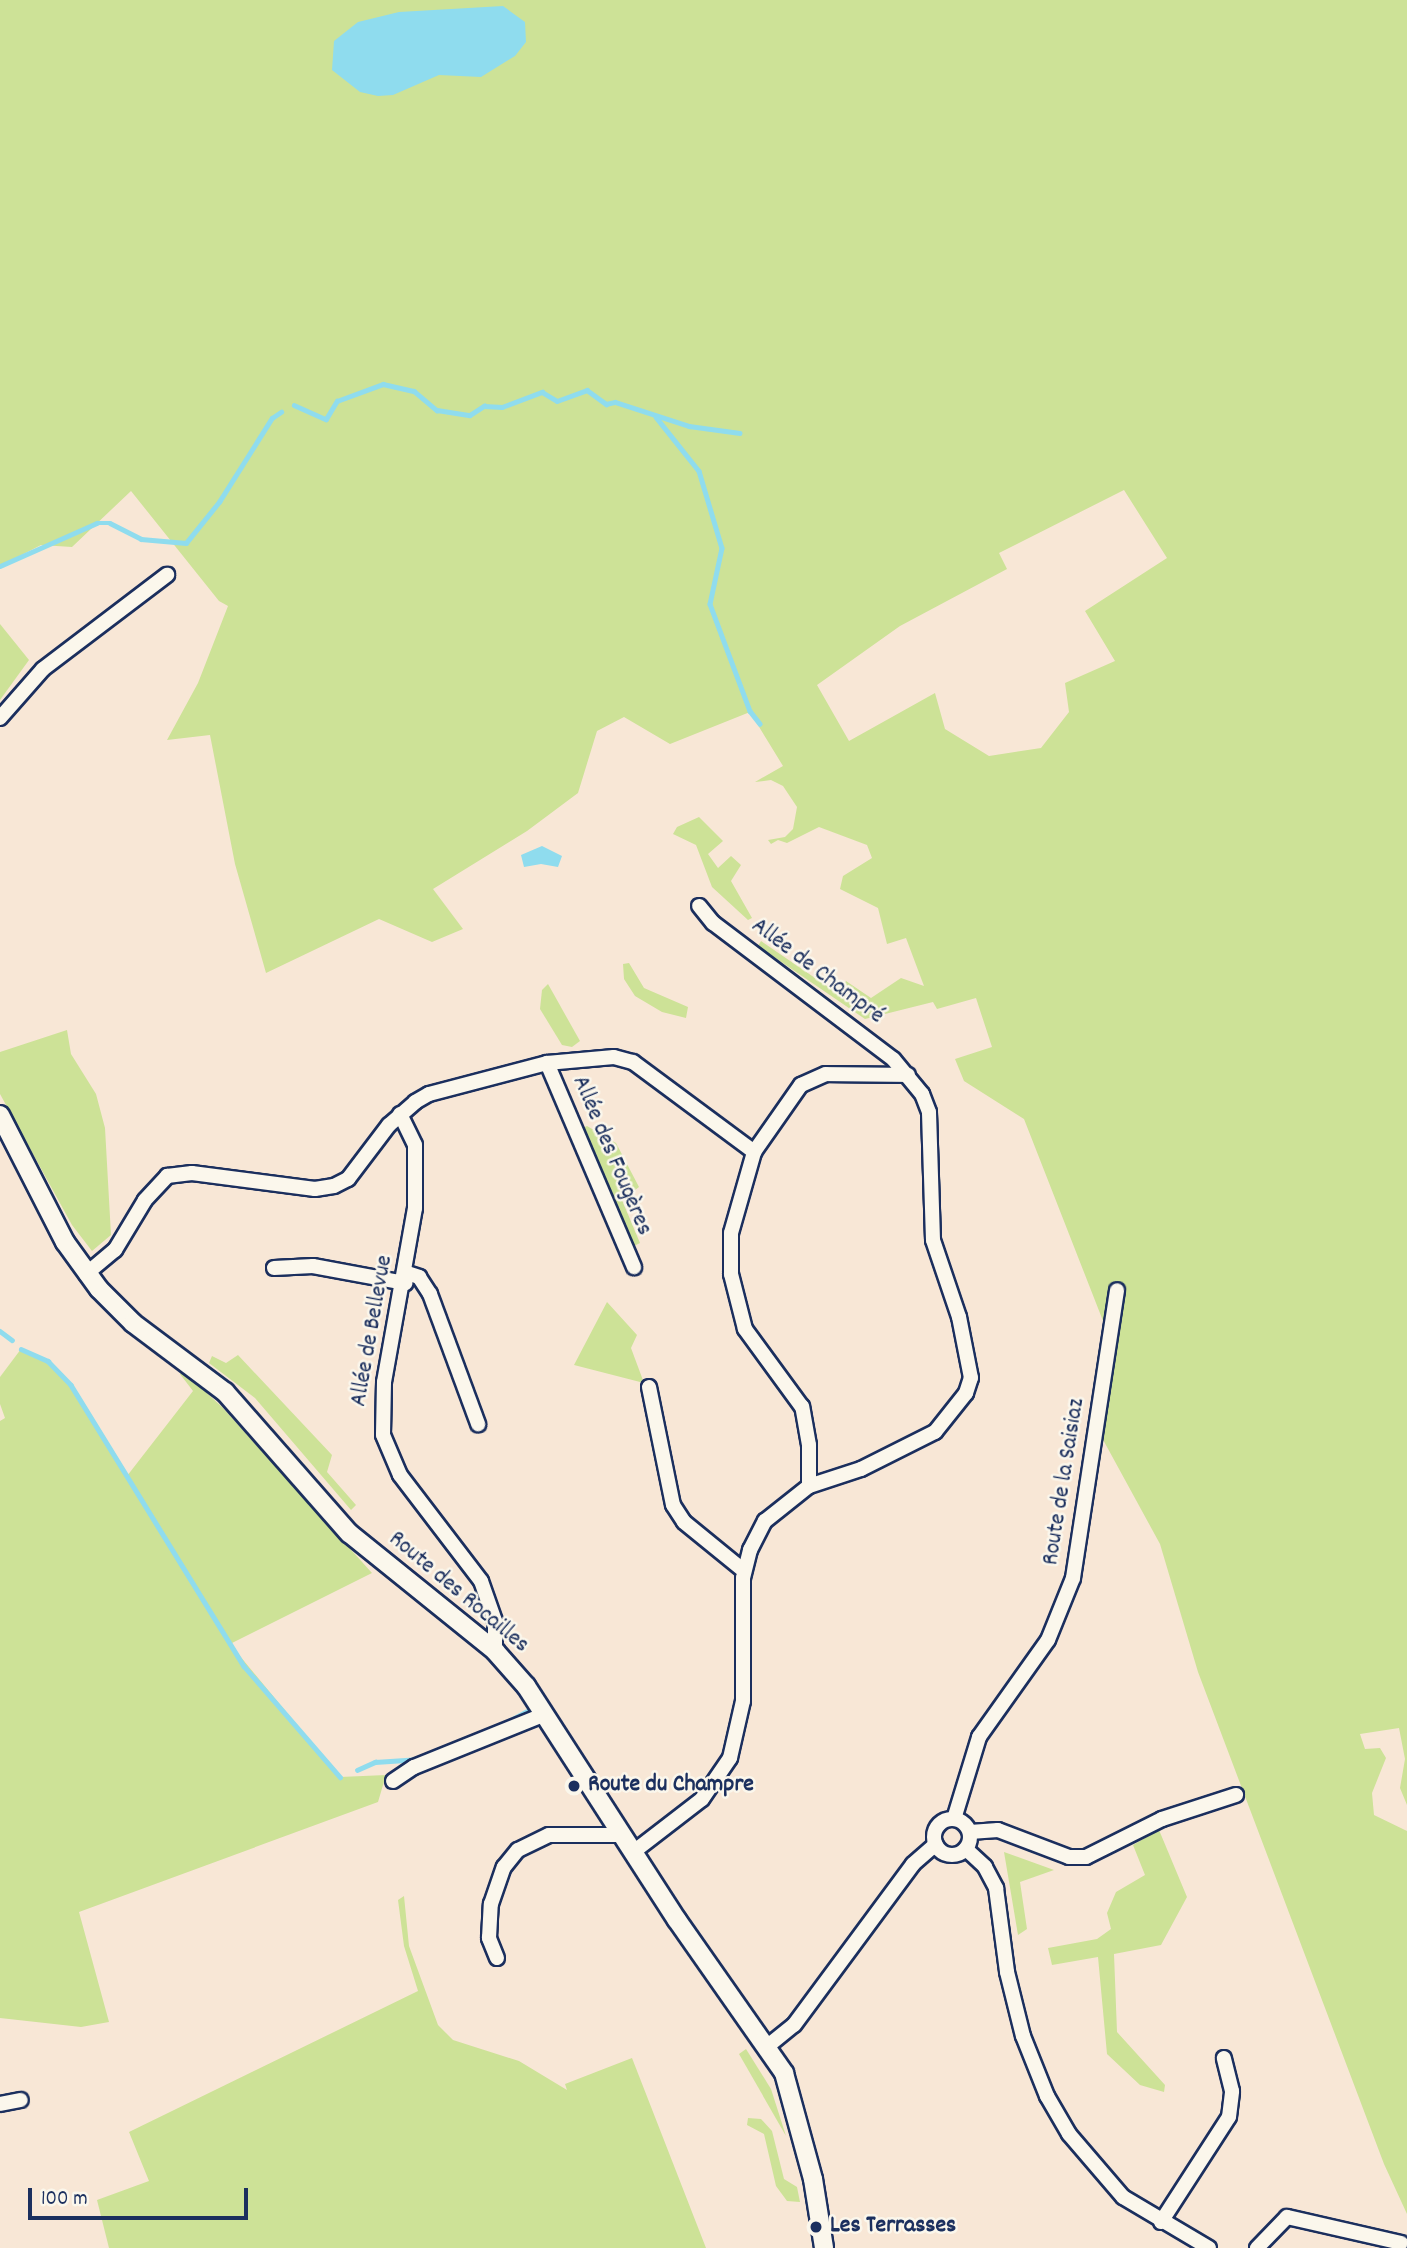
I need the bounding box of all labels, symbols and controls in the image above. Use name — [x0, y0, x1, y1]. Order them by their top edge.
street label: Allée de Champré — [745, 913, 889, 1031]
street label: Allée des Fougères — [564, 1072, 658, 1240]
street label: Allée de Bellevue — [346, 1253, 400, 1409]
street label: Route de la Saisiaz — [1038, 1397, 1092, 1567]
street label: Route des Rocailles — [382, 1526, 534, 1660]
place label: Route du Champre — [588, 1772, 754, 1800]
marker: Route du Champre — [566, 1778, 582, 1794]
scale bar — [32, 2174, 252, 2218]
text: 100 m — [41, 2185, 88, 2215]
place label: Les Terrasses — [830, 2213, 956, 2241]
marker: Les Terrasses — [808, 2219, 824, 2235]

